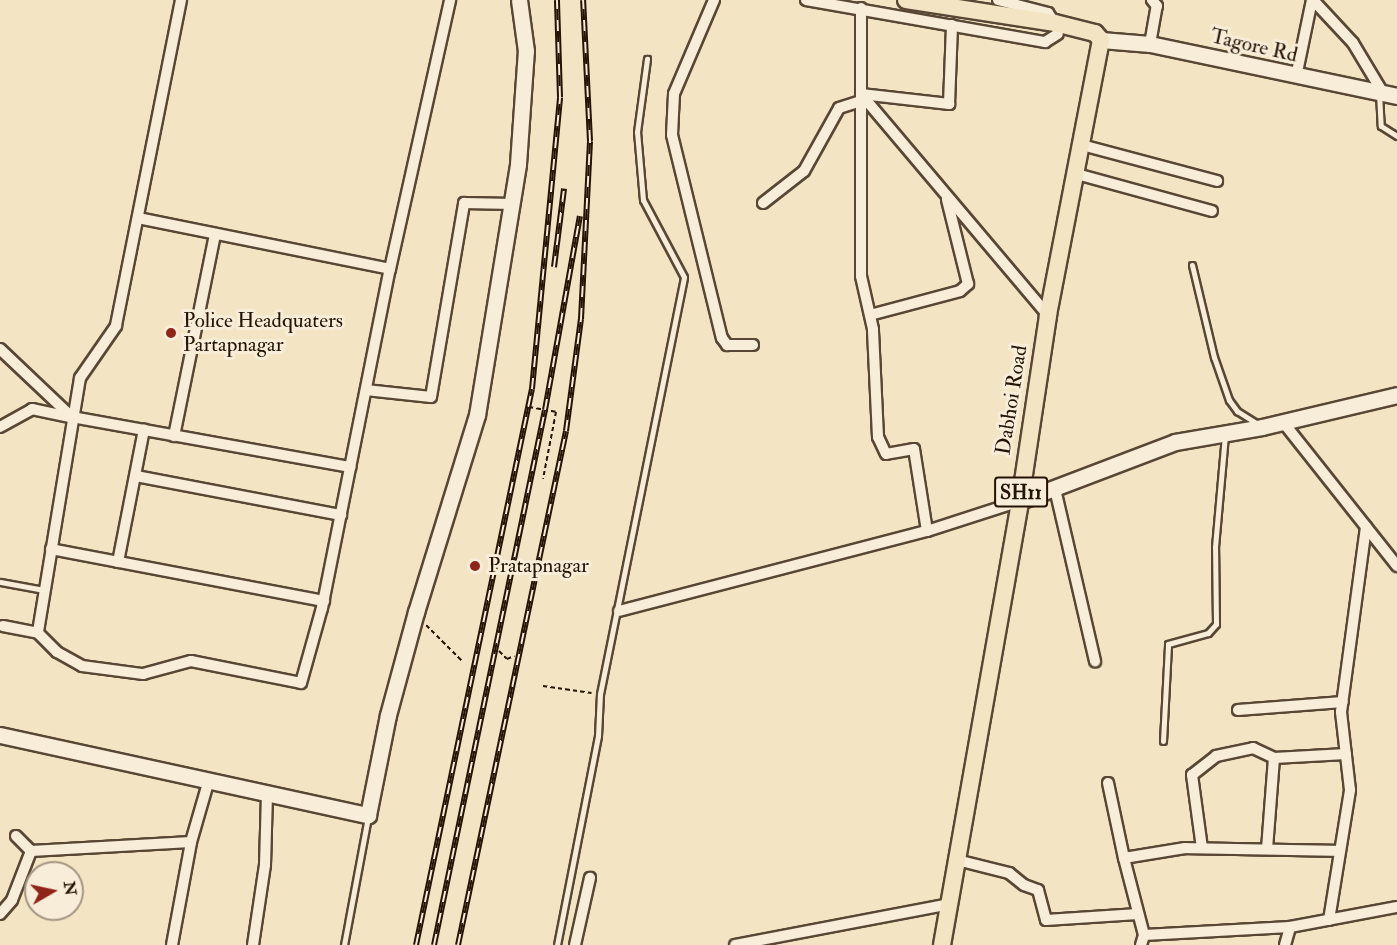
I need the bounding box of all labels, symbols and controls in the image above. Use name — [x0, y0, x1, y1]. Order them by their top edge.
street label: Tagore Rd — [1208, 24, 1300, 68]
place label: Police Headquaters Partapnagar — [183, 308, 343, 358]
marker: Police Headquaters Partapnagar — [164, 326, 178, 340]
street label: Dabhoi Road — [991, 343, 1033, 457]
road number: SH11 — [994, 475, 1048, 509]
place label: Pratapnagar — [488, 553, 589, 579]
marker: Pratapnagar — [466, 557, 484, 575]
north arrow — [24, 861, 84, 921]
text: N — [59, 880, 81, 897]

